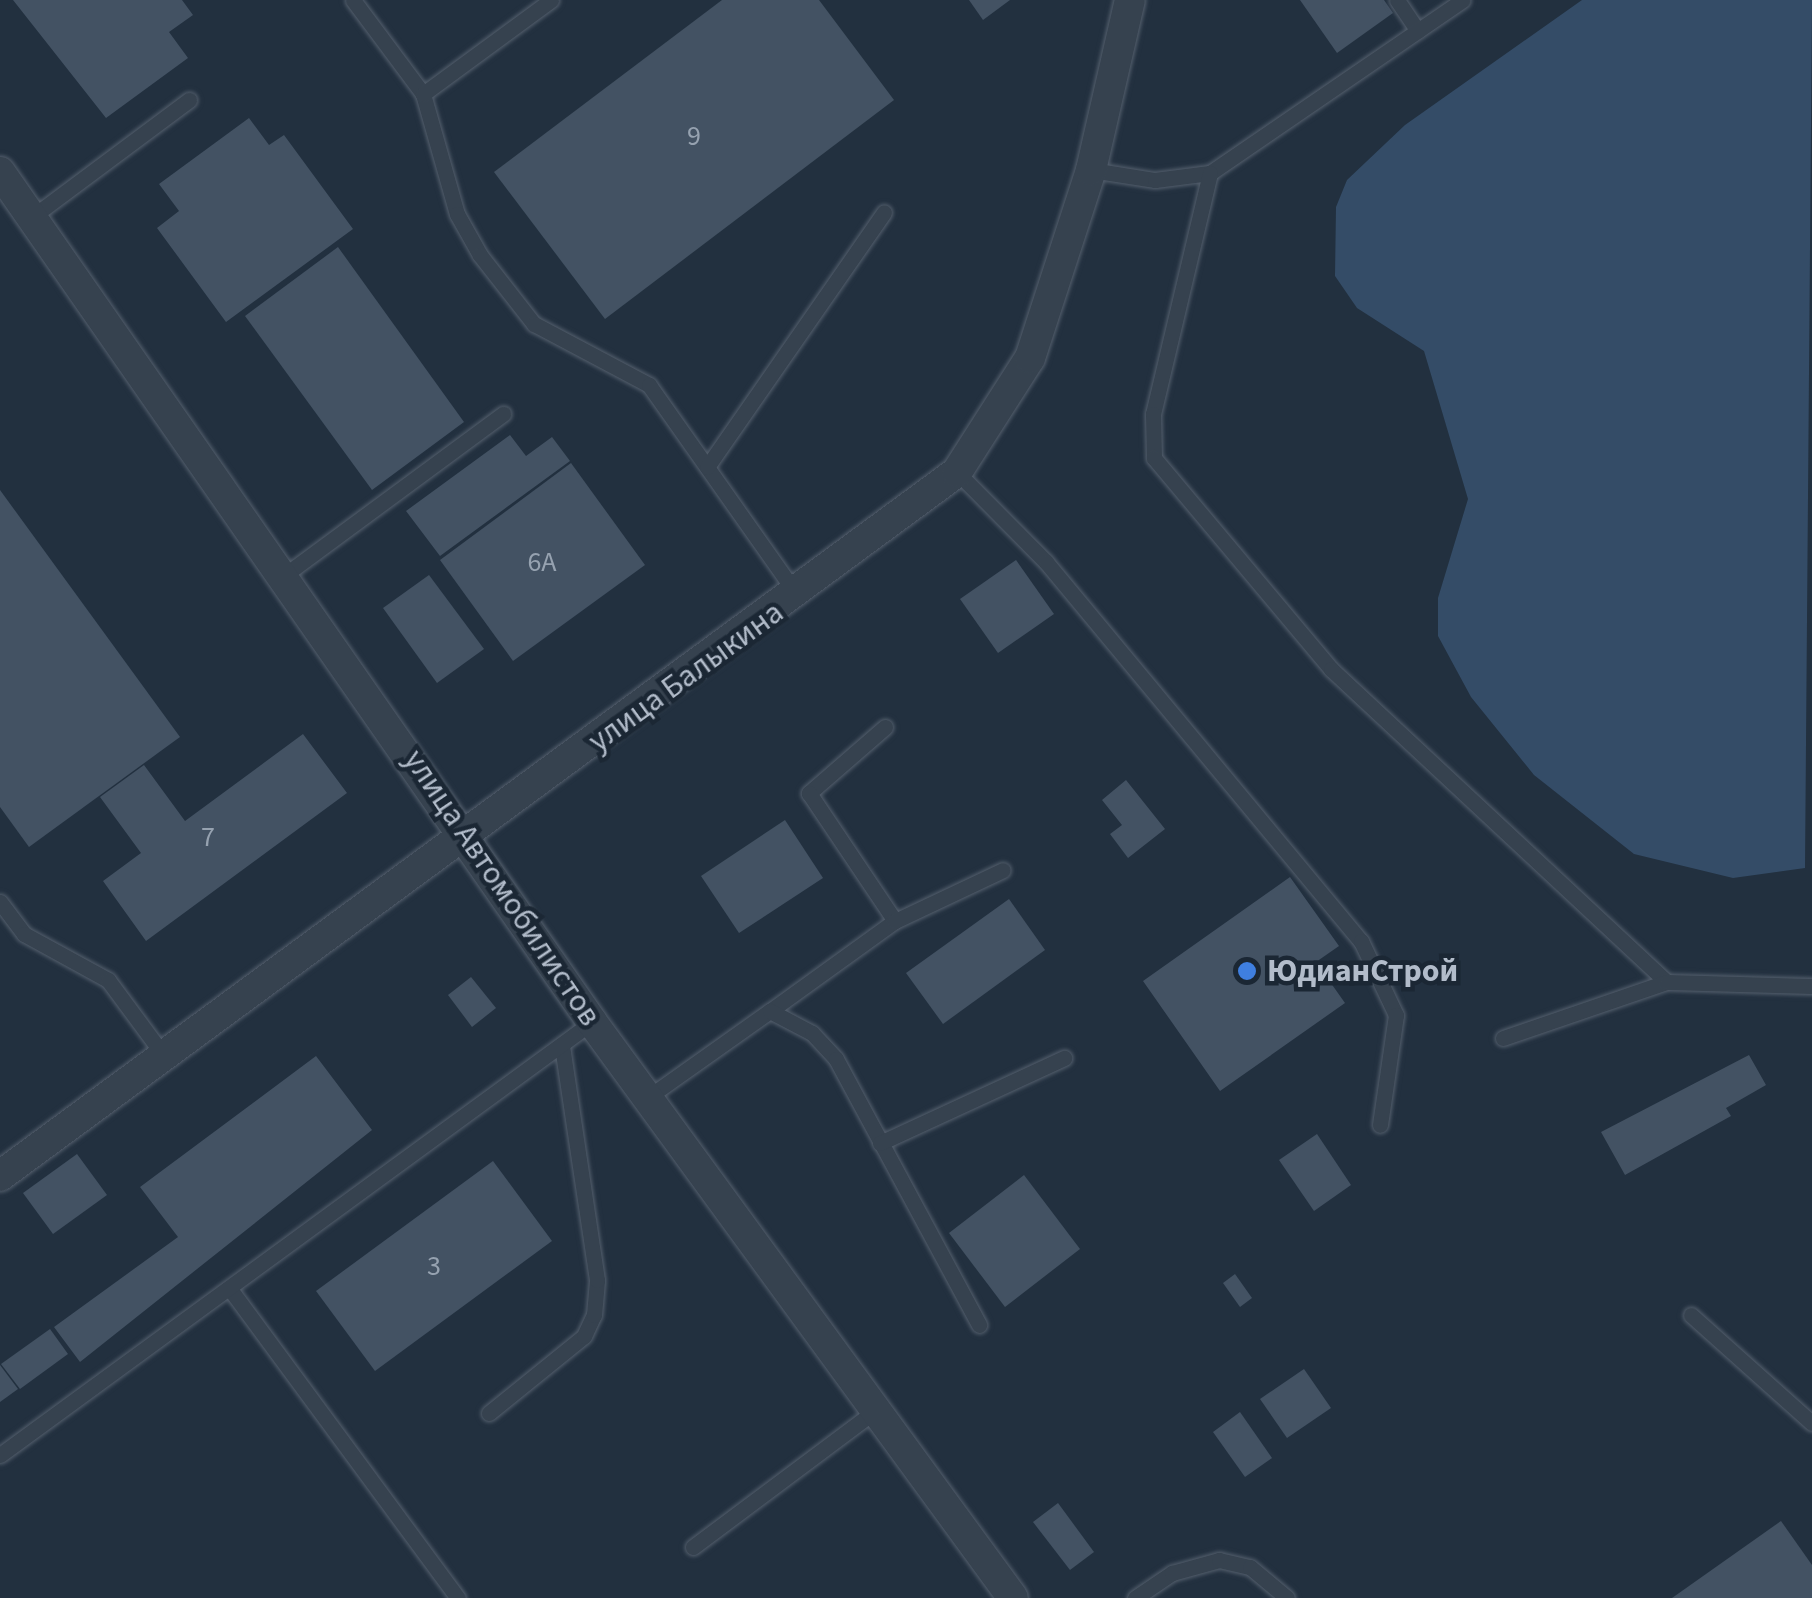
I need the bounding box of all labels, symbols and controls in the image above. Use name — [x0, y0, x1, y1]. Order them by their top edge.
house number: 9 — [687, 119, 701, 153]
house number: 6А — [527, 545, 557, 579]
street label: улица Балыкина — [581, 593, 791, 761]
street label: улица Автомобилистов — [395, 742, 609, 1034]
house number: 7 — [201, 820, 215, 854]
place label: ЮдианСтрой — [1267, 952, 1458, 990]
marker: ЮдианСтрой — [1236, 960, 1258, 982]
house number: 3 — [427, 1249, 441, 1283]

